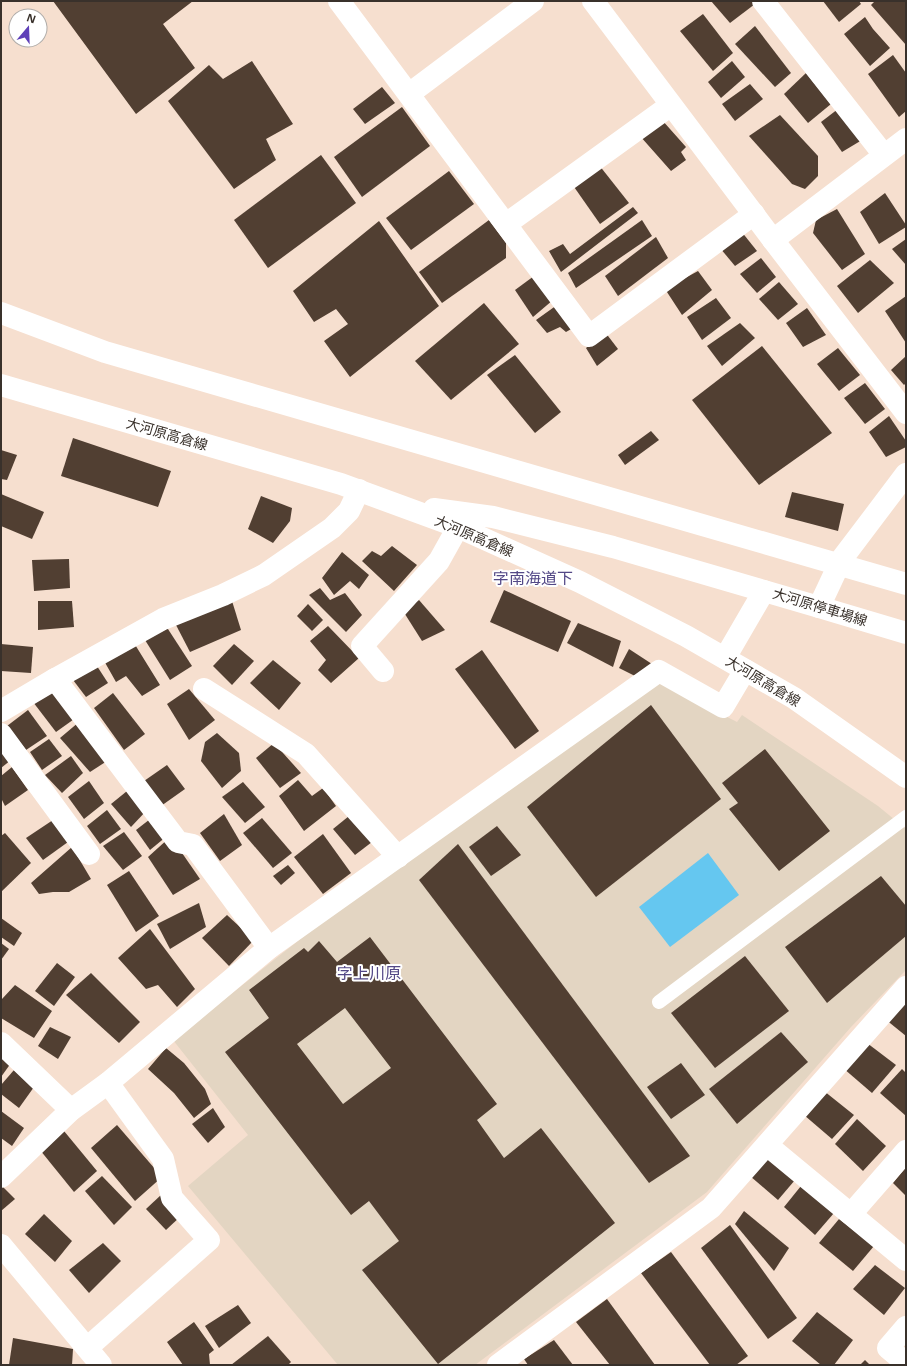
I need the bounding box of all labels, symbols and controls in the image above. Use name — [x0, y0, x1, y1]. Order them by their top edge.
north arrow — [8, 8, 48, 48]
text: N — [25, 10, 38, 27]
street label: 大河原高倉線 — [124, 413, 210, 454]
street label: 大河原高倉線 — [432, 510, 517, 561]
district label: 字南海道下 — [493, 567, 573, 589]
street label: 大河原停車場線 — [771, 583, 870, 630]
street label: 大河原高倉線 — [722, 651, 804, 710]
district label: 字上川原 — [337, 962, 401, 984]

